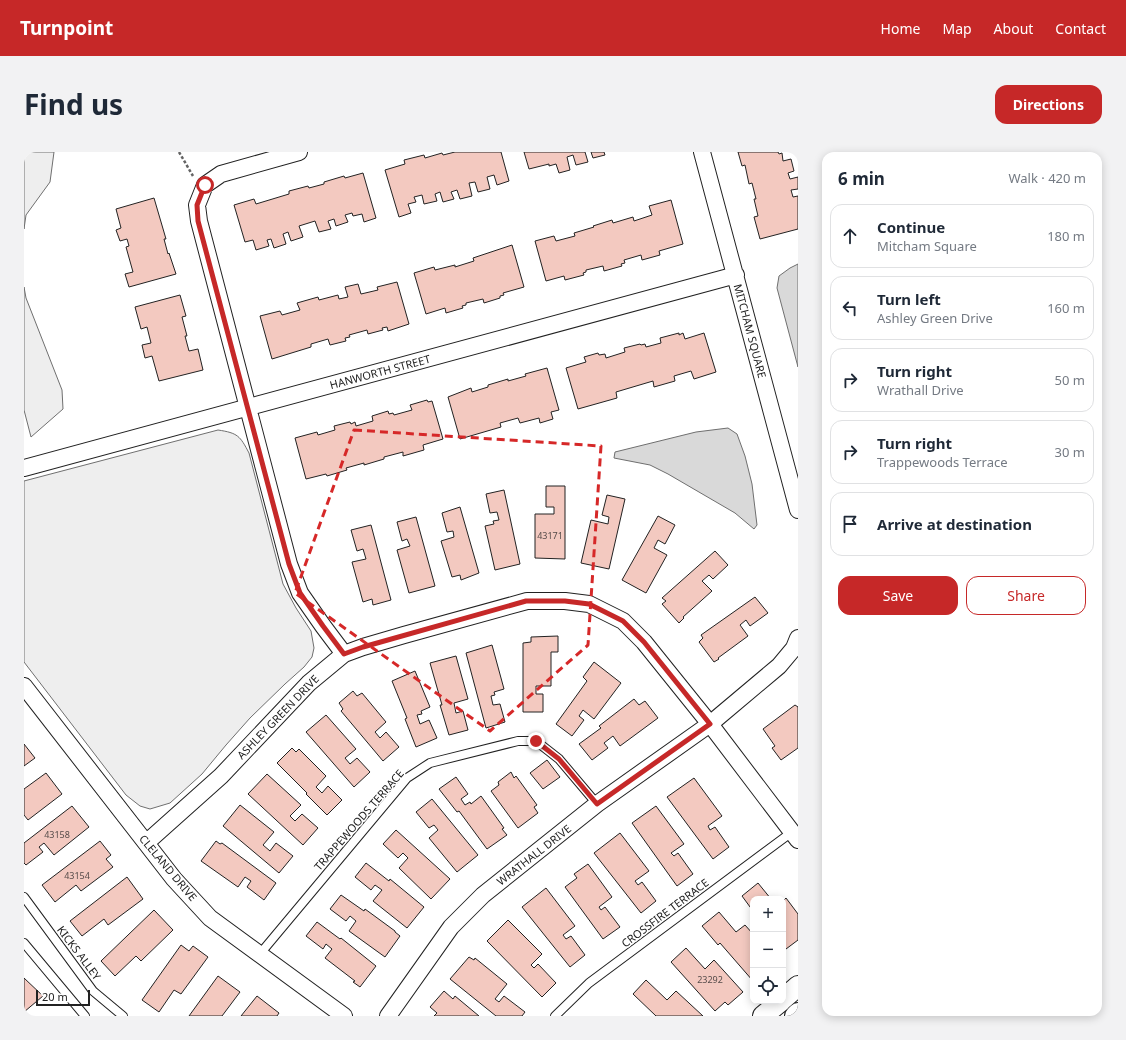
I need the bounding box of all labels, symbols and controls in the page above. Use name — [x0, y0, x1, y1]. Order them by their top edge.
text: Turnpoint — [20, 15, 113, 41]
text: Home — [881, 19, 920, 38]
text: Map — [942, 19, 972, 38]
text: About — [994, 19, 1033, 38]
text: Contact — [1055, 19, 1106, 38]
text: Find us — [24, 85, 123, 123]
button: Directions — [995, 85, 1102, 124]
text: 6 min — [838, 167, 885, 190]
text: Walk · 420 m — [1008, 169, 1086, 187]
route start — [196, 176, 214, 194]
text: Continue — [877, 217, 945, 237]
icon: ahead — [839, 225, 861, 247]
text: 180 m — [1047, 227, 1085, 245]
text: Mitcham Square — [877, 237, 977, 255]
street label: MITCHAM SQUARE — [731, 282, 770, 380]
text: Turn left — [877, 289, 941, 309]
icon: left — [839, 297, 861, 319]
text: 160 m — [1047, 299, 1085, 317]
text: Ashley Green Drive — [877, 309, 993, 327]
street label: HANWORTH STREET — [328, 351, 432, 392]
text: Turn right — [877, 361, 952, 381]
icon: right — [839, 369, 861, 391]
text: 50 m — [1055, 371, 1085, 389]
text: Wrathall Drive — [877, 381, 964, 399]
text: Turn right — [877, 433, 952, 453]
icon: right — [839, 441, 861, 463]
text: 30 m — [1055, 443, 1085, 461]
text: Trappewoods Terrace — [877, 453, 1008, 471]
icon: arrive — [839, 513, 861, 535]
text: Arrive at destination — [877, 514, 1032, 534]
house number: 43171 — [537, 529, 563, 542]
button: Save — [838, 576, 958, 615]
button: Share — [966, 576, 1086, 615]
street label: ASHLEY GREEN DRIVE — [233, 671, 322, 762]
route end — [527, 732, 545, 750]
street label: TRAPPEWOODS TERRACE — [311, 766, 407, 873]
street label: WRATHALL DRIVE — [493, 821, 574, 888]
house number: 43158 — [44, 828, 70, 841]
street label: CLELAND DRIVE — [136, 831, 201, 904]
house number: 43154 — [64, 869, 90, 882]
street label: CROSSFIRE TERRACE — [618, 875, 711, 950]
map controls — [750, 896, 786, 1004]
button: + — [750, 896, 786, 932]
street label: KICKS ALLEY — [54, 923, 105, 983]
button: − — [750, 932, 786, 968]
button: locate — [750, 968, 786, 1004]
house number: 23292 — [697, 973, 723, 986]
scale bar — [36, 988, 90, 1007]
text: 20 m — [42, 989, 68, 1004]

